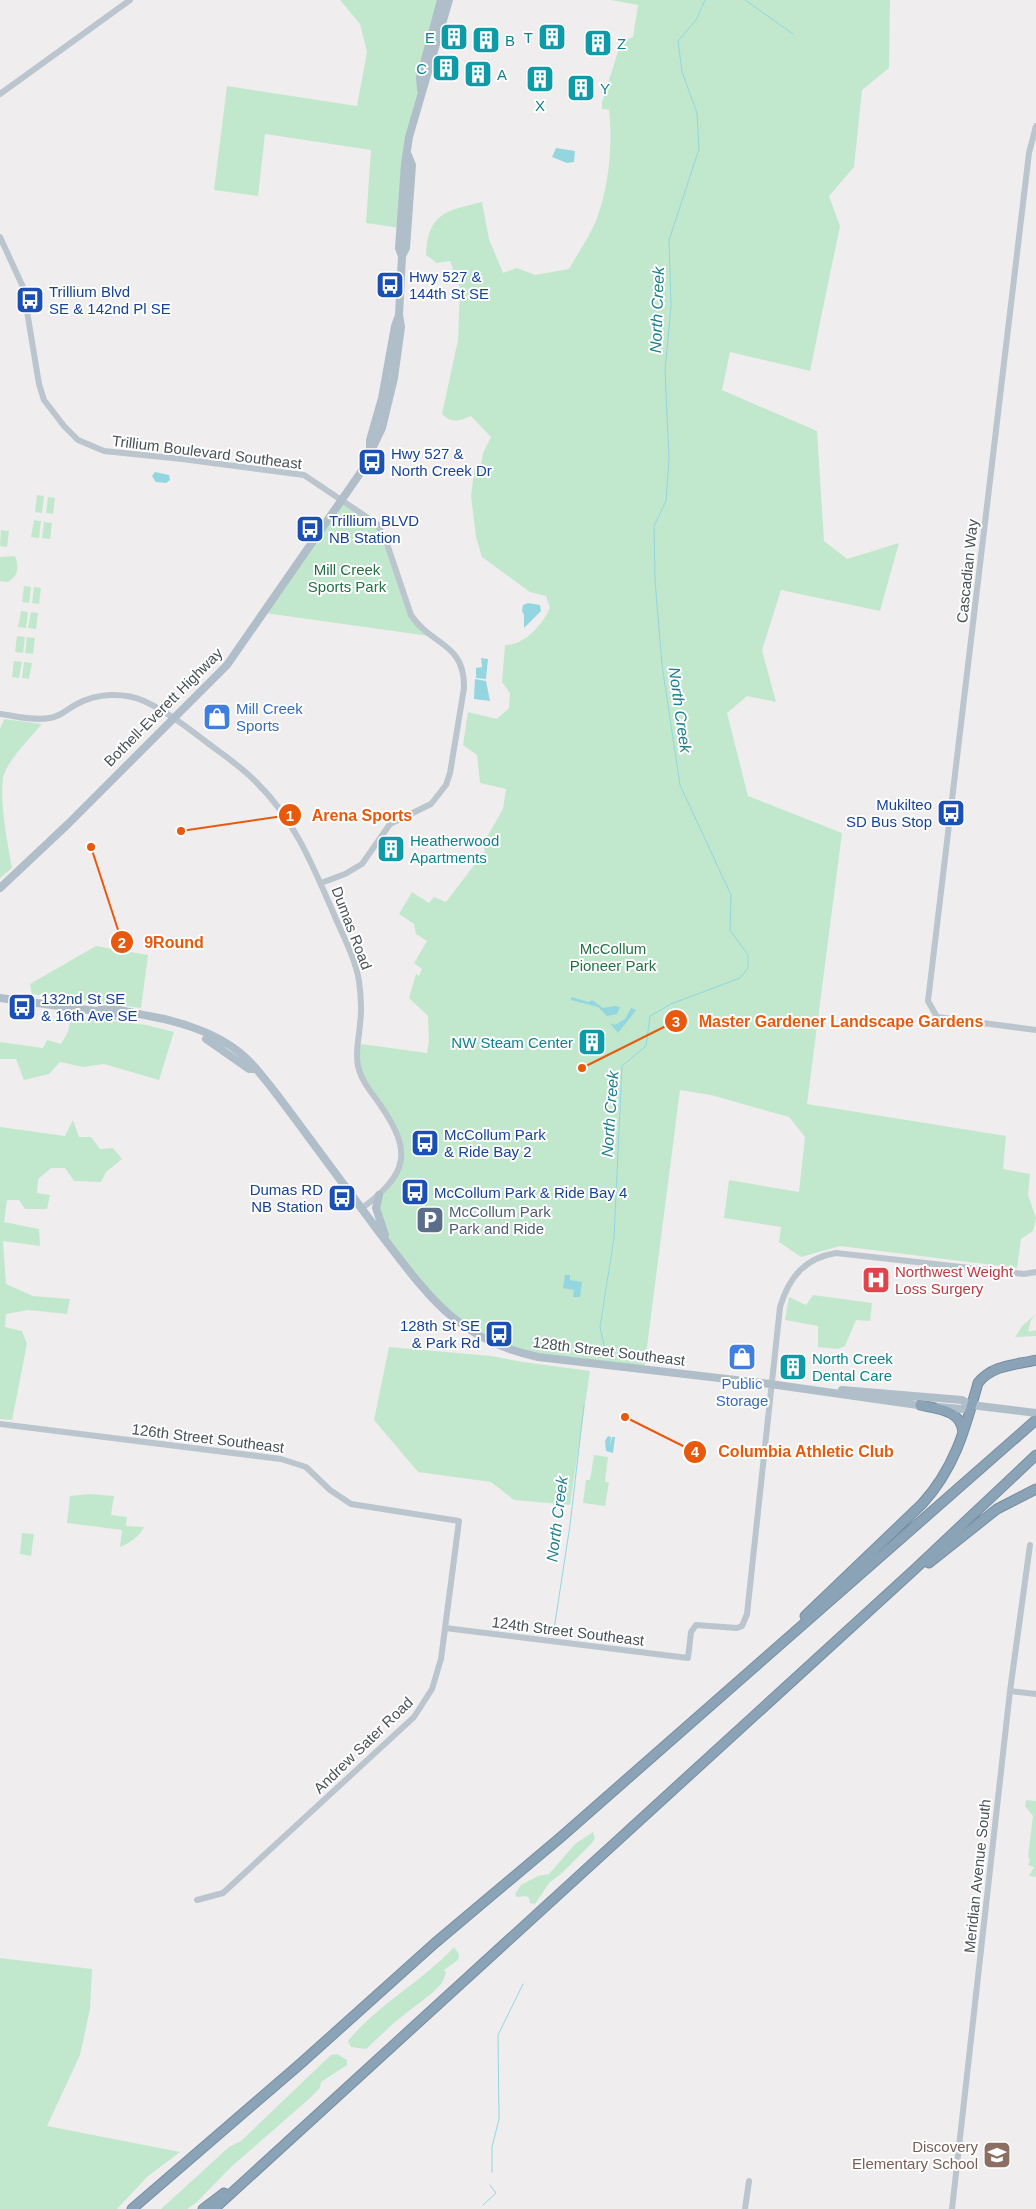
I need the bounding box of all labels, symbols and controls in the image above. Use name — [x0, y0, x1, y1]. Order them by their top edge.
building icon: E — [439, 22, 469, 52]
building icon: T — [537, 22, 567, 52]
building icon: B — [471, 25, 501, 55]
building icon: Z — [583, 28, 613, 58]
place label: E — [425, 29, 435, 46]
place label: T — [524, 29, 533, 46]
place label: B — [505, 32, 515, 49]
place label: Z — [617, 35, 626, 52]
building icon: C — [431, 53, 461, 83]
building icon: A — [463, 59, 493, 89]
place label: C — [416, 60, 427, 77]
building icon: X — [525, 64, 555, 94]
place label: A — [497, 66, 507, 83]
building icon: Y — [566, 73, 596, 103]
place label: Y — [600, 80, 610, 97]
place label: X — [535, 97, 545, 114]
water label: North Creek — [647, 266, 667, 353]
place label: Hwy 527 & 144th St SE — [409, 268, 489, 302]
bus stop icon: Hwy 527 & 144th St SE — [375, 270, 405, 300]
place label: Trillium Blvd SE & 142nd Pl SE — [49, 283, 171, 317]
bus stop icon: Trillium Blvd SE & 142nd Pl SE — [15, 285, 45, 315]
street label: Trillium Boulevard Southeast — [111, 432, 304, 472]
place label: Hwy 527 & North Creek Dr — [391, 445, 492, 479]
bus stop icon: Hwy 527 & North Creek Dr — [357, 447, 387, 477]
place label: Trillium BLVD NB Station — [329, 512, 419, 546]
bus stop icon: Trillium BLVD NB Station — [295, 514, 325, 544]
street label: Cascadian Way — [953, 518, 981, 624]
park label: Mill Creek Sports Park — [308, 561, 387, 595]
street label: Bothell-Everett Highway — [100, 644, 226, 770]
water label: North Creek — [666, 666, 695, 755]
place label: Mill Creek Sports — [236, 700, 303, 734]
shop icon: Mill Creek Sports — [202, 702, 232, 732]
place label: Mukilteo SD Bus Stop — [846, 796, 932, 830]
bus stop icon: Mukilteo SD Bus Stop — [936, 798, 966, 828]
callout: Arena Sports — [277, 800, 423, 831]
text: 1 — [286, 807, 294, 824]
text: Arena Sports — [312, 807, 412, 824]
place label: Heatherwood Apartments — [410, 832, 499, 866]
building icon: Heatherwood Apartments — [376, 834, 406, 864]
street label: Dumas Road — [328, 884, 376, 972]
callout: 9Round — [109, 927, 214, 958]
text: 2 — [118, 934, 126, 951]
text: 9Round — [144, 934, 204, 951]
park label: McCollum Pioneer Park — [570, 940, 657, 974]
place label: 132nd St SE & 16th Ave SE — [41, 990, 137, 1024]
bus stop icon: 132nd St SE & 16th Ave SE — [7, 992, 37, 1022]
callout: Master Gardener Landscape Gardens — [664, 1006, 993, 1037]
text: 3 — [672, 1013, 680, 1030]
text: Master Gardener Landscape Gardens — [699, 1013, 983, 1030]
building icon: NW Steam Center — [577, 1027, 607, 1057]
place label: NW Steam Center — [451, 1034, 573, 1051]
water label: North Creek — [599, 1069, 622, 1158]
place label: McCollum Park & Ride Bay 2 — [444, 1126, 546, 1160]
bus stop icon: McCollum Park & Ride Bay 2 — [410, 1128, 440, 1158]
bus stop icon: McCollum Park & Ride Bay 4 — [400, 1177, 430, 1207]
place label: Dumas RD NB Station — [250, 1181, 323, 1215]
bus stop icon: Dumas RD NB Station — [327, 1183, 357, 1213]
place label: McCollum Park & Ride Bay 4 — [434, 1184, 627, 1201]
place label: McCollum Park Park and Ride — [449, 1203, 551, 1237]
parking icon: McCollum Park Park and Ride — [415, 1205, 445, 1235]
place label: Northwest Weight Loss Surgery — [895, 1263, 1014, 1297]
hospital icon: Northwest Weight Loss Surgery — [861, 1265, 891, 1295]
place label: 128th St SE & Park Rd — [400, 1317, 480, 1351]
bus stop icon: 128th St SE & Park Rd — [484, 1319, 514, 1349]
street label: 128th Street Southeast — [532, 1333, 687, 1369]
shop icon: Public Storage — [727, 1342, 757, 1372]
place label: North Creek Dental Care — [812, 1350, 893, 1384]
building icon: North Creek Dental Care — [778, 1352, 808, 1382]
place label: Public Storage — [716, 1375, 768, 1409]
street label: 126th Street Southeast — [131, 1420, 286, 1456]
callout: Columbia Athletic Club — [683, 1436, 904, 1467]
text: 4 — [691, 1443, 700, 1460]
text: Columbia Athletic Club — [718, 1443, 894, 1460]
water label: North Creek — [543, 1474, 571, 1563]
street label: 124th Street Southeast — [491, 1613, 646, 1649]
street label: Andrew Sater Road — [310, 1693, 416, 1797]
street label: Meridian Avenue South — [960, 1798, 994, 1954]
place label: Discovery Elementary School — [852, 2138, 978, 2172]
school or university icon: Discovery Elementary School — [982, 2140, 1012, 2170]

